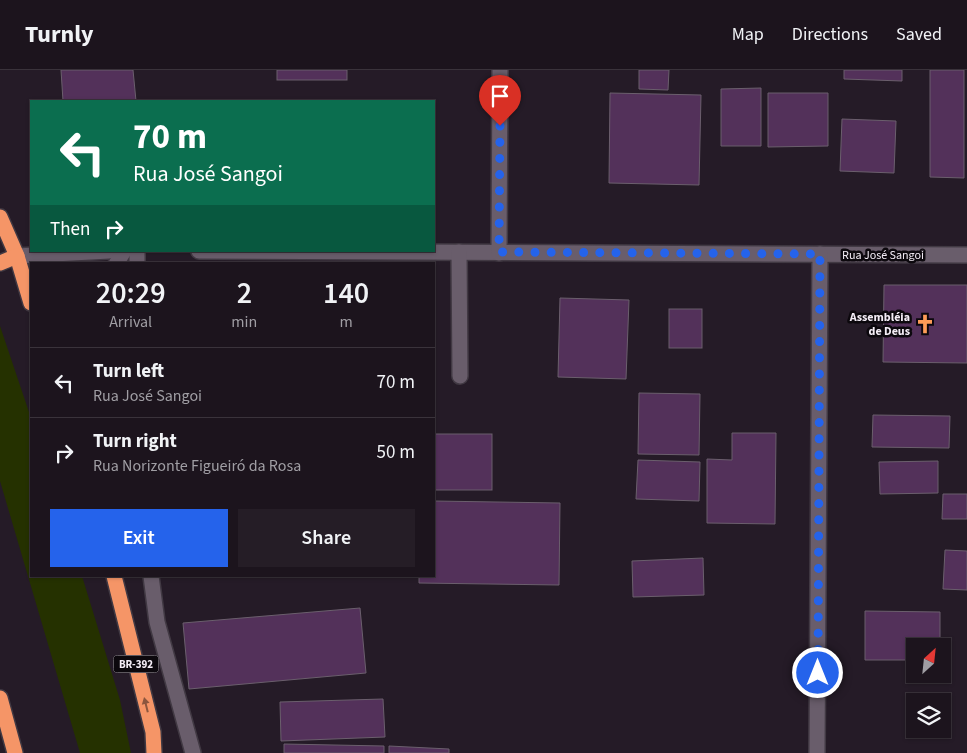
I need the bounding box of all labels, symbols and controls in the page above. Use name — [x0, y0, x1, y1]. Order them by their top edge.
text: Turnly — [25, 17, 94, 52]
text: Map — [732, 22, 764, 47]
text: Directions — [792, 22, 868, 47]
text: Saved — [896, 22, 942, 47]
pin — [479, 75, 521, 126]
icon: arrive — [486, 82, 514, 110]
text: 70 m — [133, 112, 207, 162]
icon: left — [50, 120, 115, 185]
text: Rua José Sangoi — [133, 158, 283, 190]
icon: right — [100, 215, 128, 243]
text: Then — [50, 216, 90, 243]
street label: Rua José Sangoi — [842, 247, 924, 264]
text: 20:29 — [96, 272, 166, 315]
text: 2 — [237, 272, 252, 315]
text: 140 — [323, 272, 369, 315]
place label: Assembléia de Deus — [849, 309, 910, 340]
text: Arrival — [109, 311, 152, 333]
text: min — [231, 311, 257, 333]
text: m — [340, 311, 353, 333]
church icon: Assembléia de Deus — [914, 313, 936, 335]
text: Turn left — [93, 358, 164, 385]
icon: left — [50, 369, 78, 397]
text: 70 m — [377, 369, 415, 396]
text: Rua José Sangoi — [93, 385, 202, 407]
text: Turn right — [93, 428, 177, 455]
icon: right — [50, 439, 78, 467]
text: 50 m — [377, 439, 415, 466]
text: Rua Norizonte Figueiró da Rosa — [93, 455, 301, 477]
button: Exit — [50, 509, 228, 567]
button: Share — [238, 509, 415, 567]
north arrow — [906, 638, 951, 682]
map controls — [906, 638, 951, 738]
position arrow — [791, 646, 843, 698]
road number: BR-392 — [114, 656, 158, 672]
button: layers — [906, 693, 951, 738]
one-way arrow — [142, 698, 150, 713]

